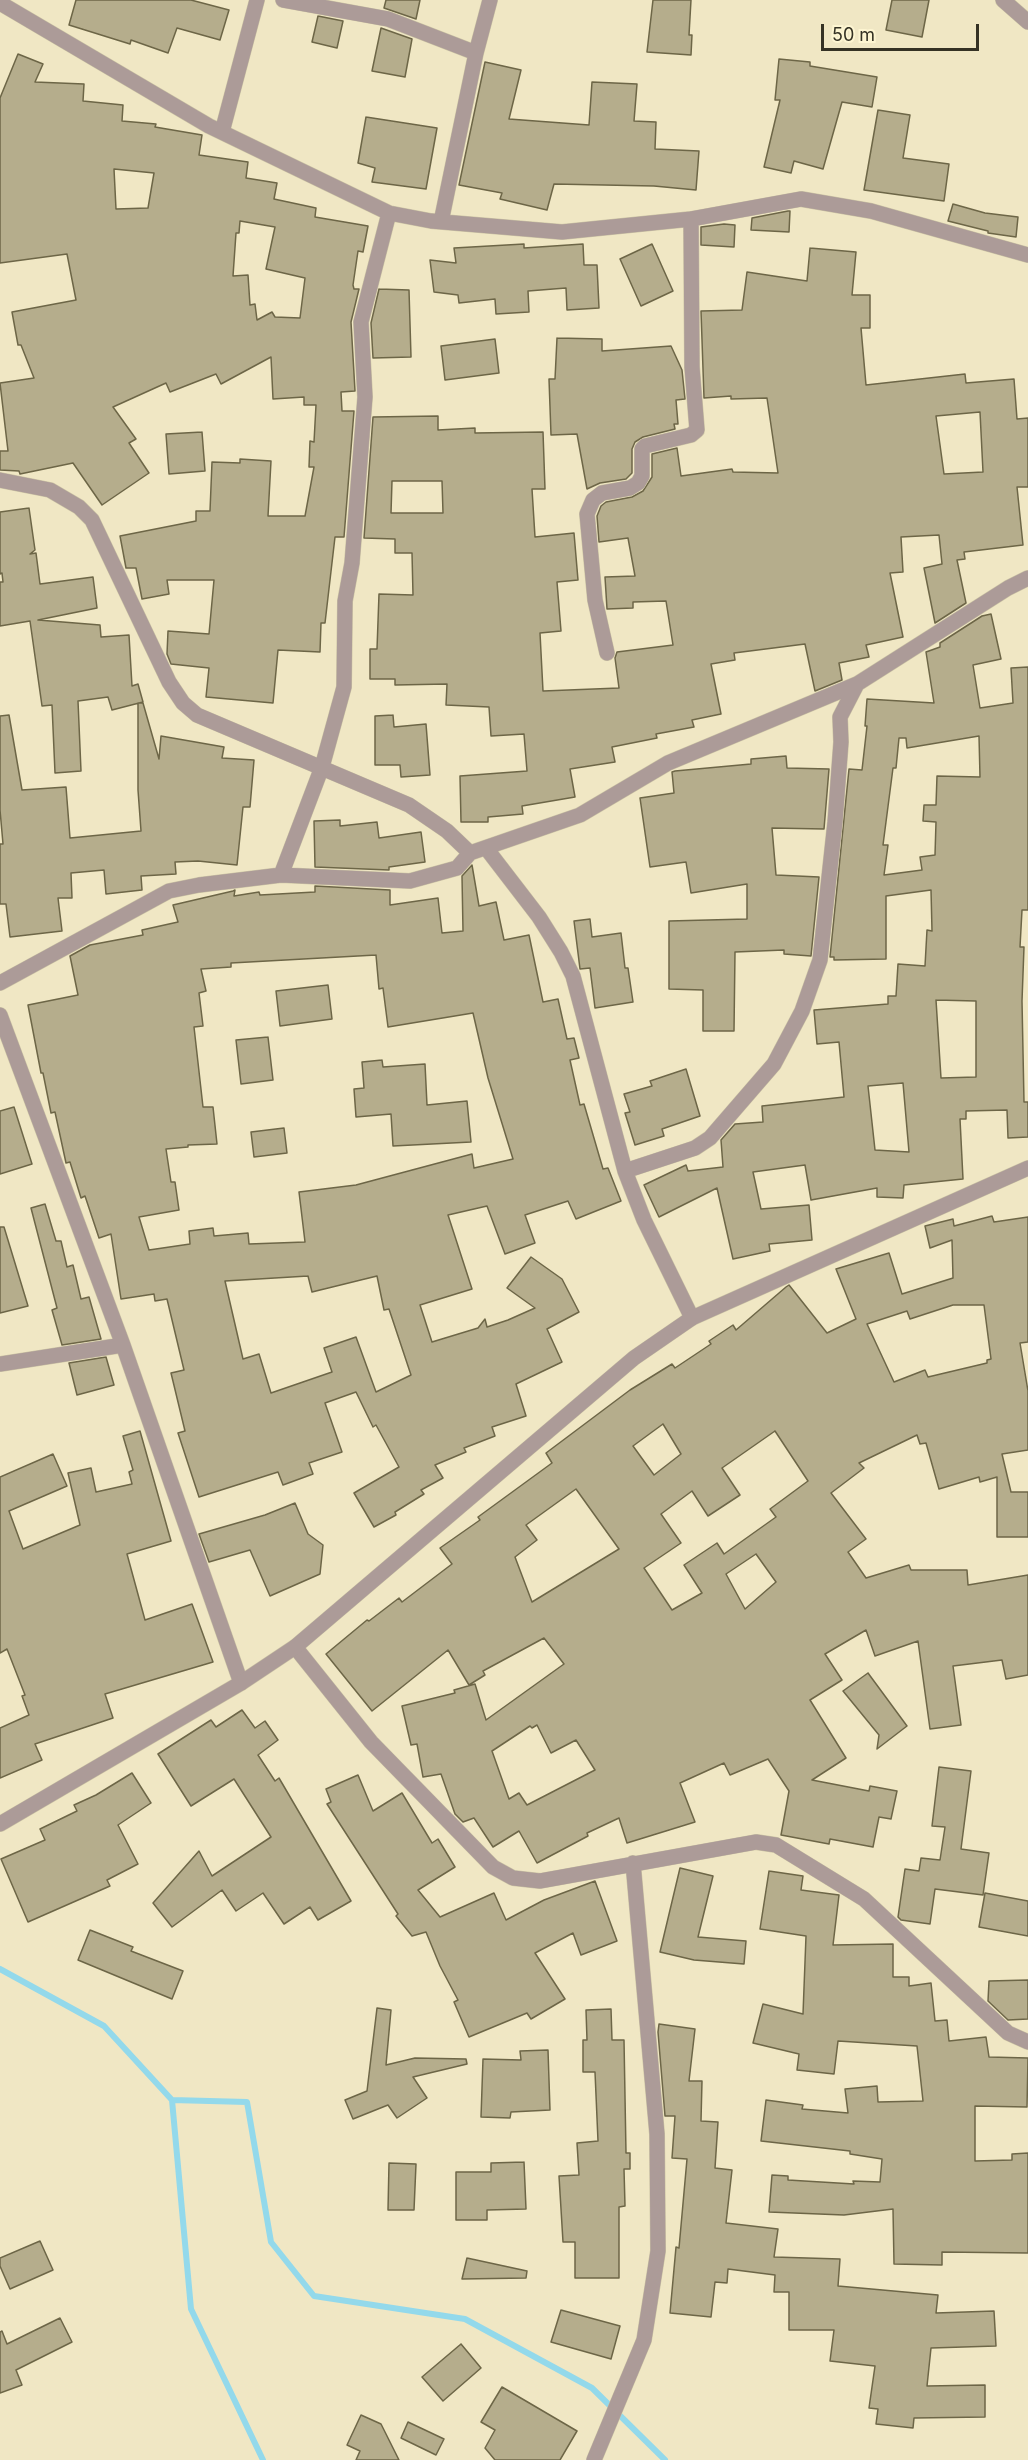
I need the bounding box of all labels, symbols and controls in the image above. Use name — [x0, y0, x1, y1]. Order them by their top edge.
scale bar — [824, 12, 982, 50]
text: 50 m — [832, 24, 875, 45]

